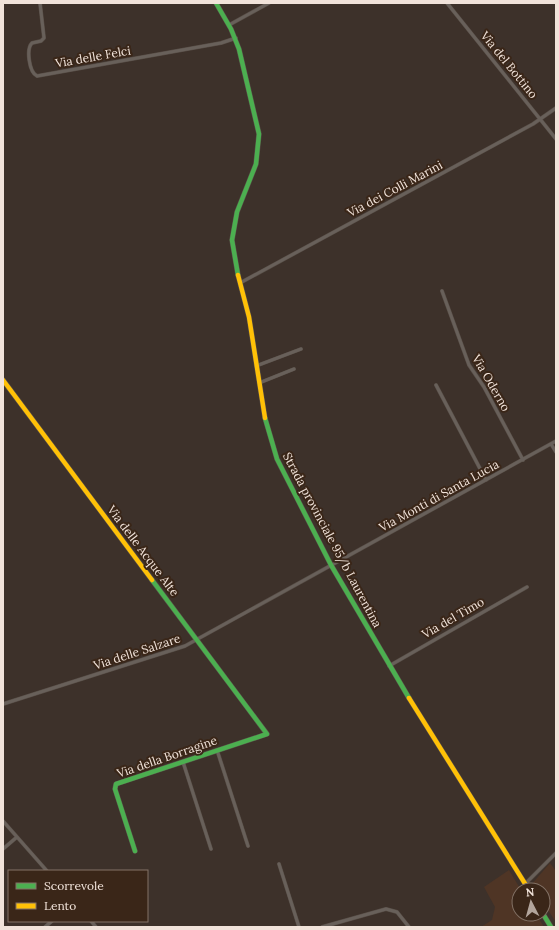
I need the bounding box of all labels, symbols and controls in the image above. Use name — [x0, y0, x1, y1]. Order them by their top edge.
street label: Via del Bottino — [477, 27, 541, 101]
street label: Via delle Felci — [53, 43, 132, 71]
street label: Via dei Colli Marini — [344, 157, 445, 220]
street label: Via Oderno — [469, 351, 514, 414]
street label: Strada provinciale 95/b Laurentina — [279, 450, 385, 630]
street label: Via Monti di Santa Lucia — [375, 456, 501, 535]
street label: Via delle Acque Alte — [104, 502, 183, 599]
street label: Via del Timo — [418, 594, 486, 642]
street label: Via delle Salzare — [91, 630, 183, 673]
street label: Via della Borragine — [114, 732, 219, 781]
legend — [8, 870, 148, 922]
text: Scorrevole — [44, 878, 104, 893]
north arrow — [511, 882, 551, 922]
text: N — [525, 885, 535, 899]
text: Lento — [44, 898, 76, 913]

